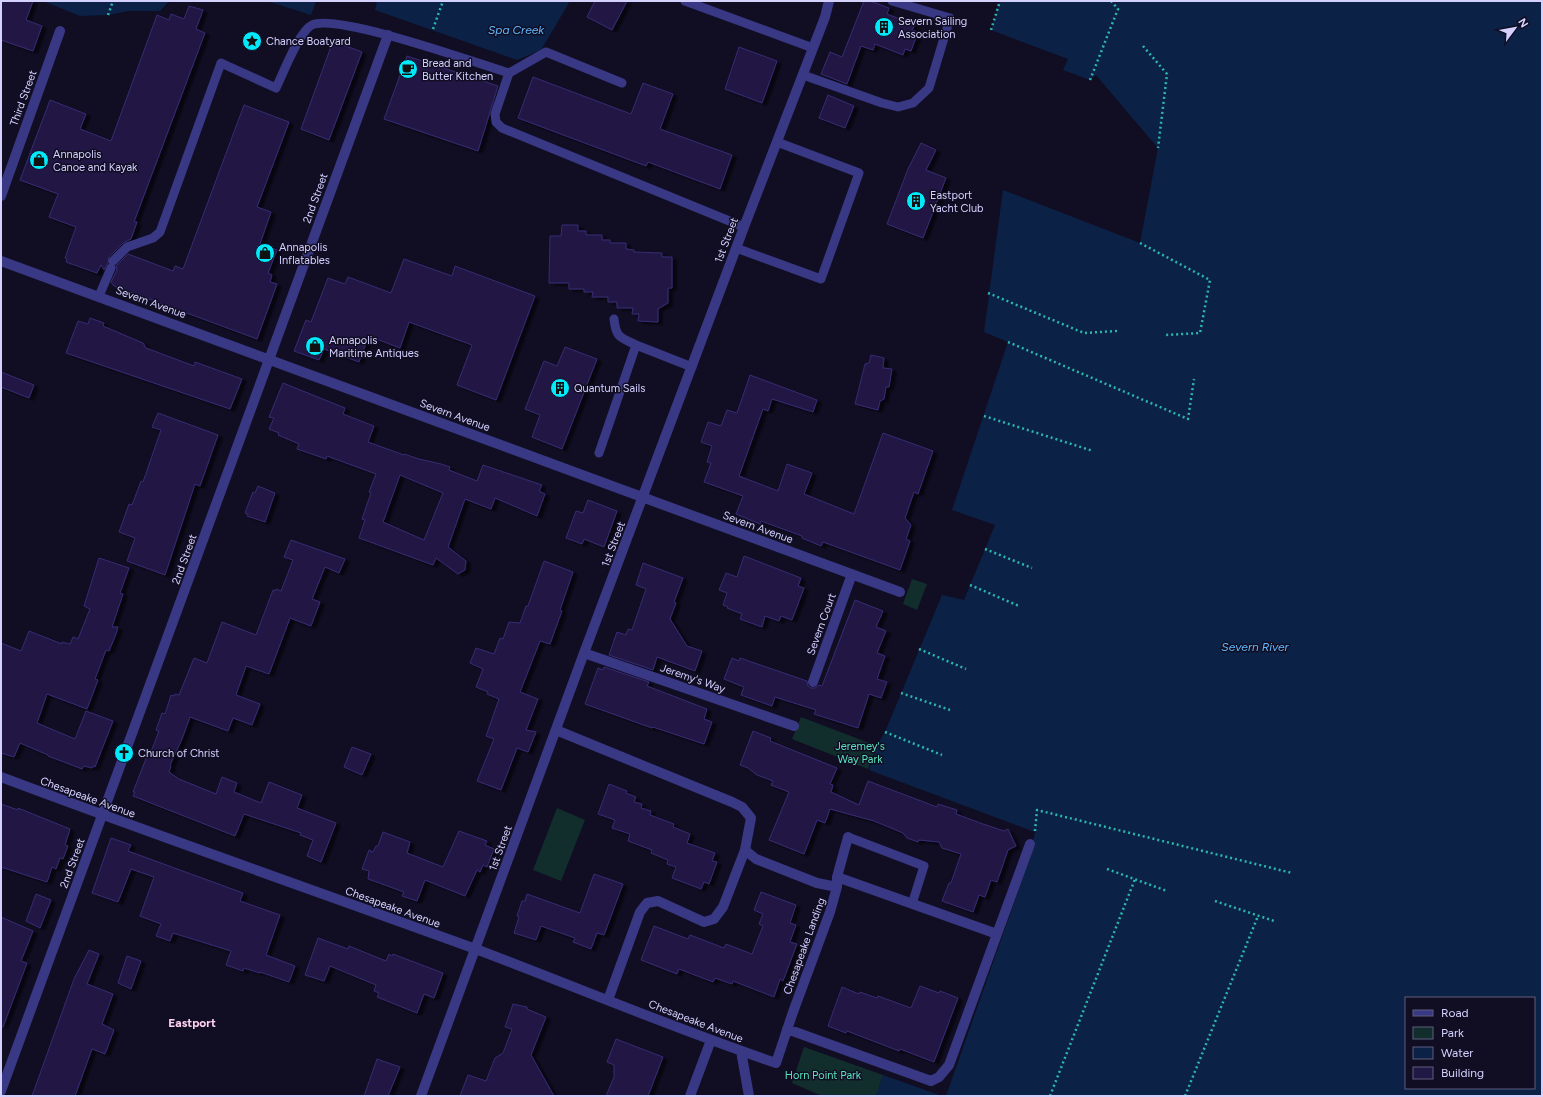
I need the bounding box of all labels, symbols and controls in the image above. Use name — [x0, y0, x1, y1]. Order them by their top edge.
north arrow — [1495, 8, 1535, 48]
place label: Severn Sailing Association — [898, 15, 967, 41]
building icon: Severn Sailing Association — [873, 16, 895, 38]
text: N — [1515, 16, 1531, 30]
water label: Spa Creek — [488, 23, 545, 37]
place icon: Chance Boatyard — [241, 30, 263, 52]
place label: Chance Boatyard — [266, 35, 351, 48]
place label: Bread and Butter Kitchen — [422, 57, 493, 83]
cafe icon: Bread and Butter Kitchen — [397, 58, 419, 80]
street label: Third Street — [7, 68, 40, 128]
place label: Annapolis Canoe and Kayak — [53, 148, 138, 174]
shop icon: Annapolis Canoe and Kayak — [28, 149, 50, 171]
street label: 2nd Street — [300, 171, 331, 225]
place label: Eastport Yacht Club — [930, 189, 984, 215]
building icon: Eastport Yacht Club — [905, 190, 927, 212]
street label: 1st Street — [712, 216, 741, 265]
place label: Annapolis Inflatables — [279, 241, 330, 267]
shop icon: Annapolis Inflatables — [254, 242, 276, 264]
street label: Severn Avenue — [114, 284, 188, 321]
place label: Annapolis Maritime Antiques — [329, 334, 419, 360]
shop icon: Annapolis Maritime Antiques — [304, 335, 326, 357]
building icon: Quantum Sails — [549, 377, 571, 399]
place label: Quantum Sails — [574, 382, 645, 395]
street label: Severn Avenue — [418, 397, 492, 434]
street label: Severn Avenue — [721, 509, 795, 546]
street label: 1st Street — [599, 520, 628, 569]
street label: 2nd Street — [169, 532, 200, 586]
street label: Severn Court — [804, 591, 839, 657]
water label: Severn River — [1221, 640, 1290, 654]
street label: Jeremy's Way — [659, 661, 727, 696]
park label: Jeremey's Way Park — [835, 740, 885, 766]
church icon: Church of Christ — [113, 742, 135, 764]
place label: Church of Christ — [138, 747, 220, 760]
street label: Chesapeake Avenue — [39, 774, 137, 821]
street label: 1st Street — [486, 824, 515, 873]
street label: 2nd Street — [57, 836, 88, 890]
street label: Chesapeake Avenue — [344, 884, 442, 931]
street label: Chesapeake Landing — [781, 896, 828, 996]
street label: Chesapeake Avenue — [647, 997, 745, 1045]
legend — [1405, 997, 1535, 1089]
text: Road — [1441, 1006, 1469, 1020]
district label: Eastport — [168, 1016, 216, 1030]
text: Park — [1441, 1026, 1464, 1040]
text: Water — [1441, 1046, 1473, 1060]
text: Building — [1441, 1066, 1484, 1080]
park label: Horn Point Park — [785, 1069, 862, 1082]

